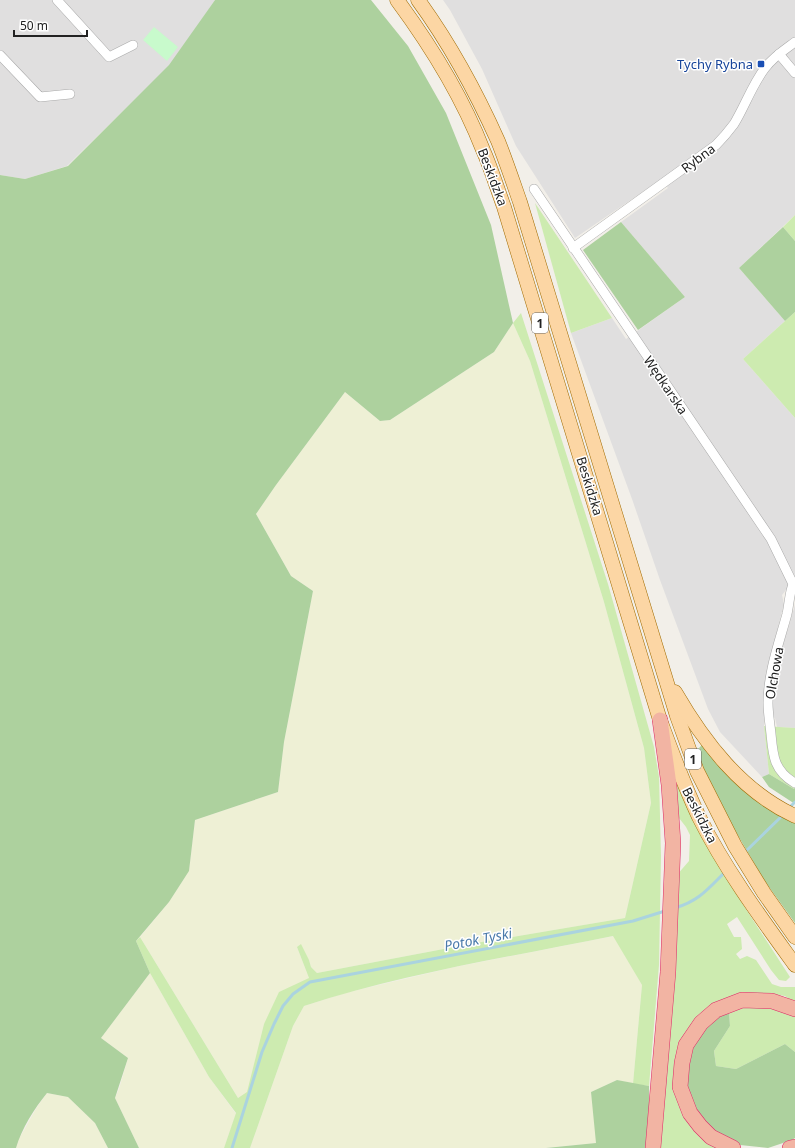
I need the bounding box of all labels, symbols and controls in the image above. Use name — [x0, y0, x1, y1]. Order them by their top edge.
scale bar — [14, 12, 87, 38]
text: 50 m — [20, 17, 48, 34]
place label: Tychy Rybna — [677, 55, 753, 73]
marker: Tychy Rybna — [756, 59, 766, 69]
street label: Rybna — [677, 139, 719, 177]
street label: Beskidzka — [474, 145, 512, 209]
road number: 1 — [532, 313, 548, 333]
street label: Wędkarska — [640, 352, 692, 418]
street label: Beskidzka — [573, 454, 607, 518]
street label: Olchowa — [761, 645, 787, 701]
road number: 1 — [685, 749, 701, 769]
street label: Beskidzka — [678, 784, 722, 846]
water label: Potok Tyski — [442, 923, 514, 955]

